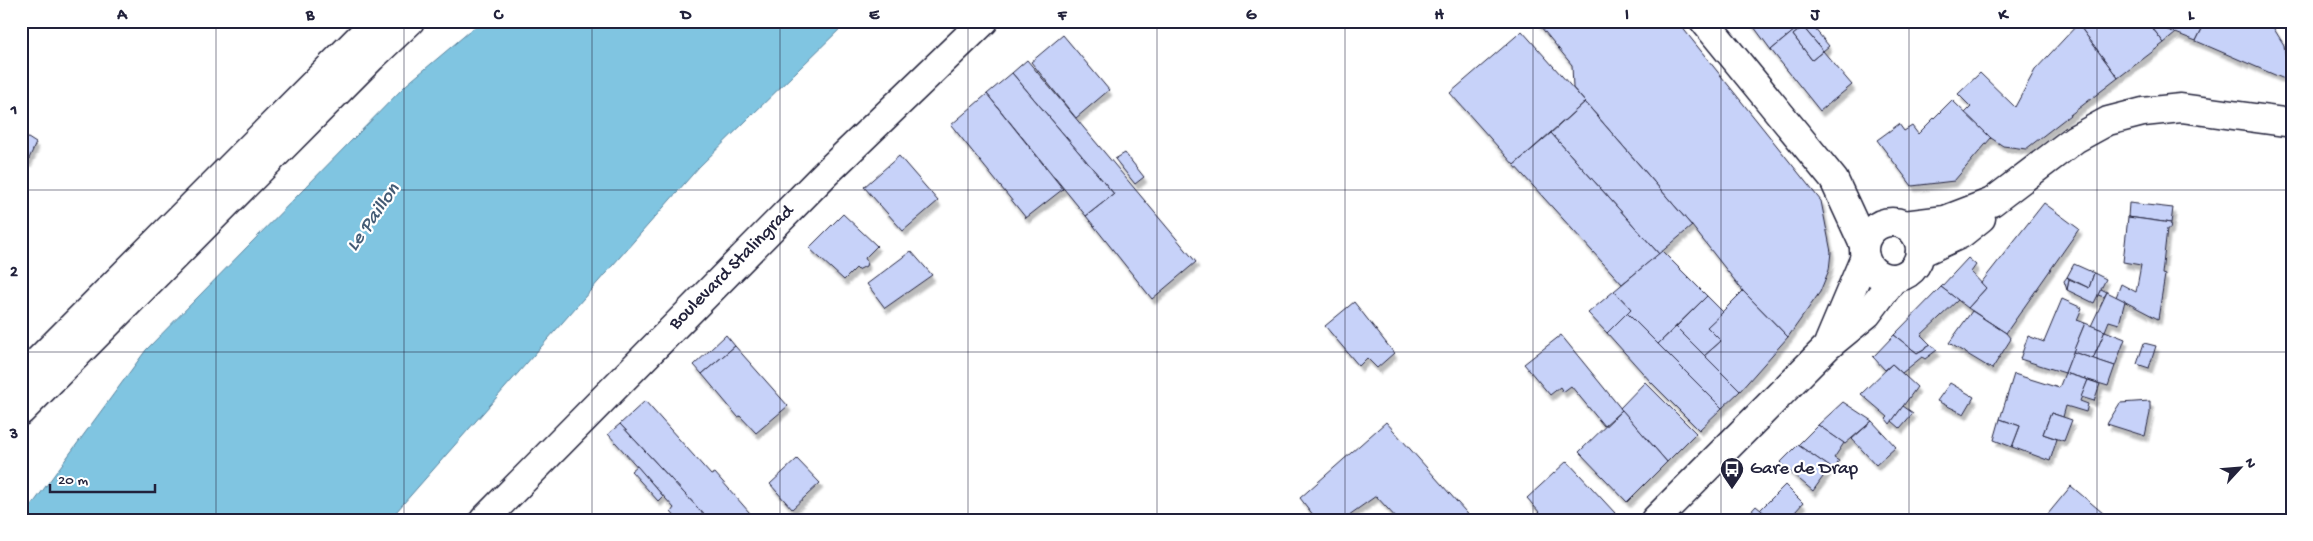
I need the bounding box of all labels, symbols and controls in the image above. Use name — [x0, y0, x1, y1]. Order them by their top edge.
text: A — [116, 7, 128, 26]
text: B — [305, 7, 315, 26]
text: C — [493, 7, 504, 26]
text: D — [679, 7, 692, 26]
text: E — [869, 7, 880, 26]
text: F — [1057, 7, 1068, 26]
text: G — [1246, 7, 1257, 26]
text: H — [1434, 7, 1444, 26]
text: I — [1625, 7, 1629, 26]
text: J — [1810, 7, 1821, 26]
text: K — [1998, 7, 2010, 26]
text: L — [2188, 7, 2195, 26]
text: 1 — [10, 102, 17, 121]
water label: Le Paillon — [342, 179, 406, 256]
street label: Boulevard Stalingrad — [664, 199, 801, 336]
text: 2 — [10, 264, 18, 283]
text: 3 — [9, 426, 18, 445]
north arrow — [2216, 444, 2266, 494]
bus stop icon: Gare de Drap — [1719, 456, 1745, 490]
text: N — [2240, 456, 2259, 471]
place label: Gare de Drap — [1750, 458, 1859, 481]
scale bar — [50, 461, 155, 493]
text: 20 m — [58, 472, 88, 490]

